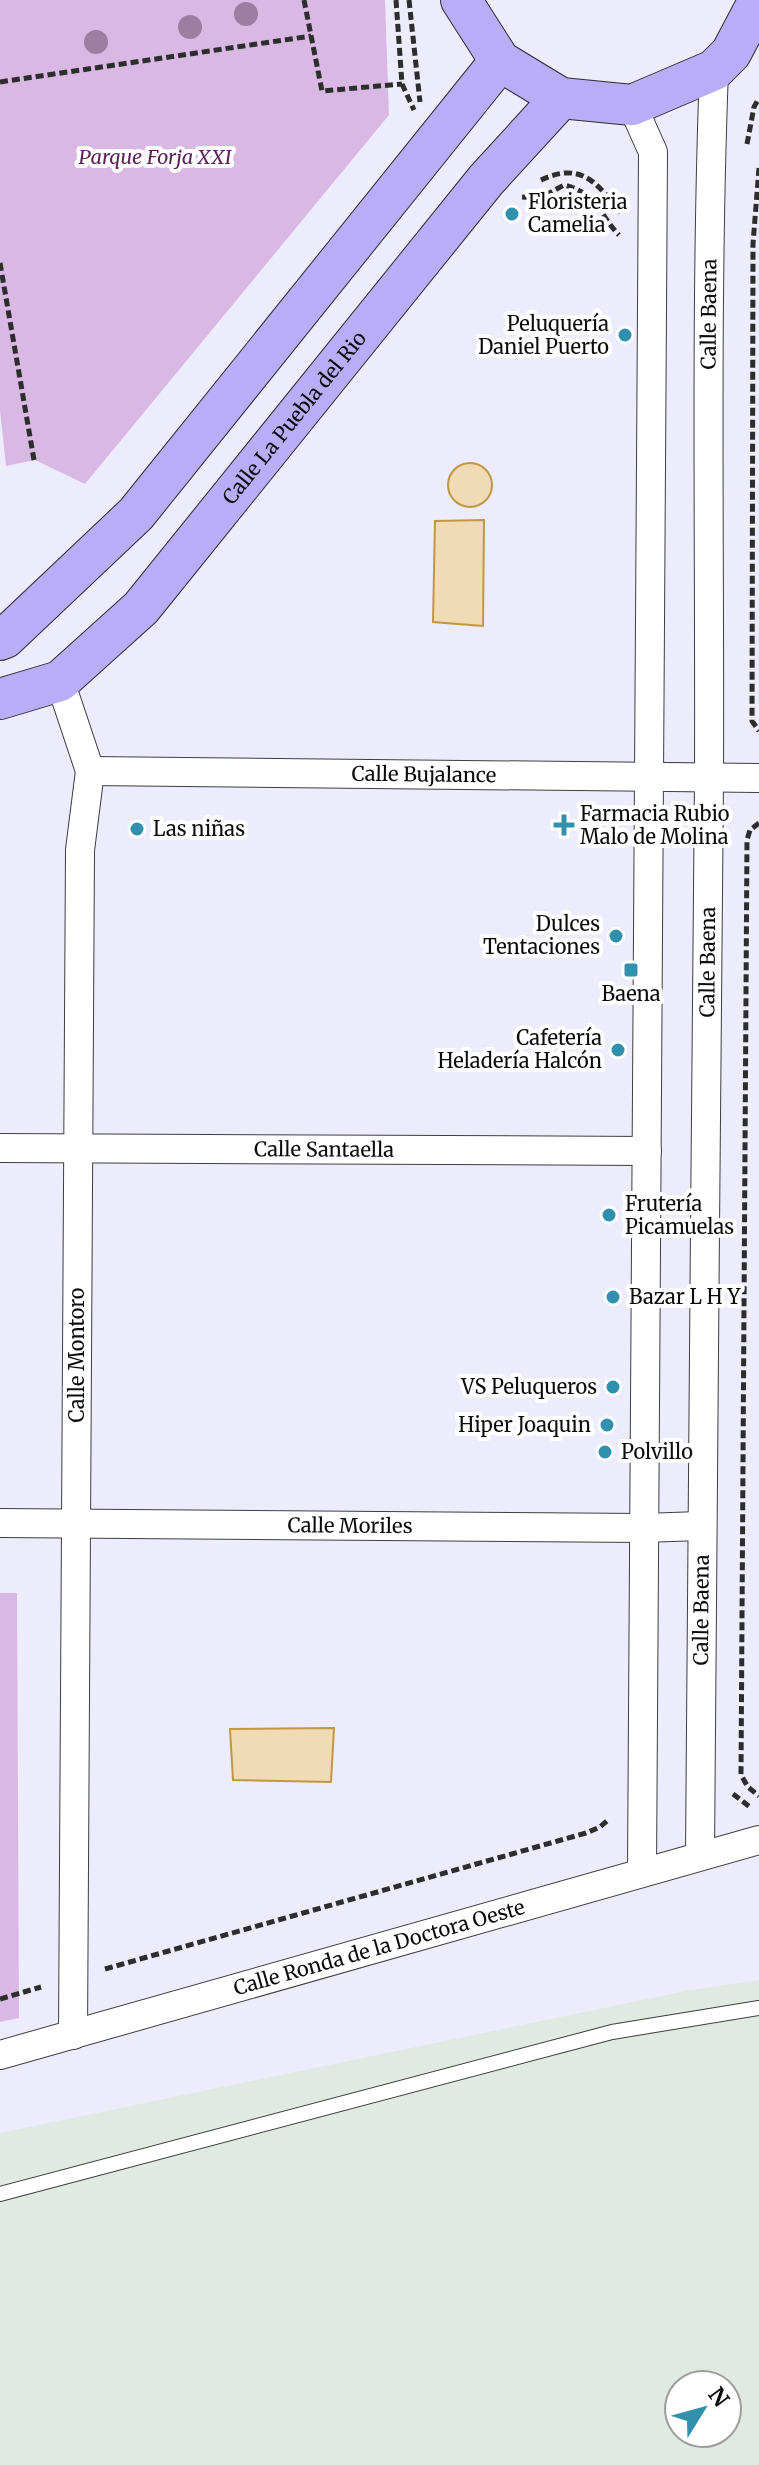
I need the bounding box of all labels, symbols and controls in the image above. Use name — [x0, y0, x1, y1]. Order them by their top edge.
park label: Parque Forja XXI — [79, 144, 233, 169]
place label: Floristeria Camelia — [528, 189, 628, 237]
marker: Floristeria Camelia — [503, 205, 521, 223]
street label: Calle Baena — [696, 258, 721, 370]
place label: Peluquería Daniel Puerto — [478, 311, 609, 359]
street label: Calle La Puebla del Rio — [217, 326, 371, 509]
marker: Peluquería Daniel Puerto — [616, 326, 634, 344]
street label: Calle Bujalance — [351, 761, 496, 787]
place label: Farmacia Rubio Malo de Molina — [580, 801, 730, 849]
place label: Las niñas — [153, 816, 245, 841]
marker: Farmacia Rubio Malo de Molina — [555, 816, 573, 834]
marker: Las niñas — [128, 820, 146, 838]
street label: Calle Baena — [694, 906, 720, 1018]
place label: Dulces Tentaciones — [483, 911, 600, 959]
marker: Dulces Tentaciones — [607, 927, 625, 945]
marker: Baena — [622, 961, 640, 979]
place label: Baena — [601, 981, 661, 1006]
place label: Cafetería Heladería Halcón — [438, 1025, 602, 1073]
marker: Cafetería Heladería Halcón — [609, 1041, 627, 1059]
street label: Calle Santaella — [254, 1136, 394, 1162]
place label: Frutería Picamuelas — [625, 1191, 734, 1239]
marker: Frutería Picamuelas — [600, 1206, 618, 1224]
place label: Bazar L H Y — [629, 1284, 741, 1309]
street label: Calle Montoro — [64, 1287, 89, 1422]
marker: Bazar L H Y — [604, 1288, 622, 1306]
place label: VS Peluqueros — [460, 1374, 597, 1399]
marker: VS Peluqueros — [604, 1378, 622, 1396]
place label: Hiper Joaquin — [458, 1412, 591, 1437]
marker: Hiper Joaquin — [598, 1416, 616, 1434]
place label: Polvillo — [621, 1439, 693, 1464]
marker: Polvillo — [596, 1443, 614, 1461]
street label: Calle Moriles — [287, 1512, 413, 1538]
street label: Calle Baena — [688, 1554, 714, 1666]
street label: Calle Ronda de la Doctora Oeste — [230, 1894, 527, 2000]
north arrow — [663, 2369, 743, 2449]
text: N — [703, 2382, 736, 2413]

